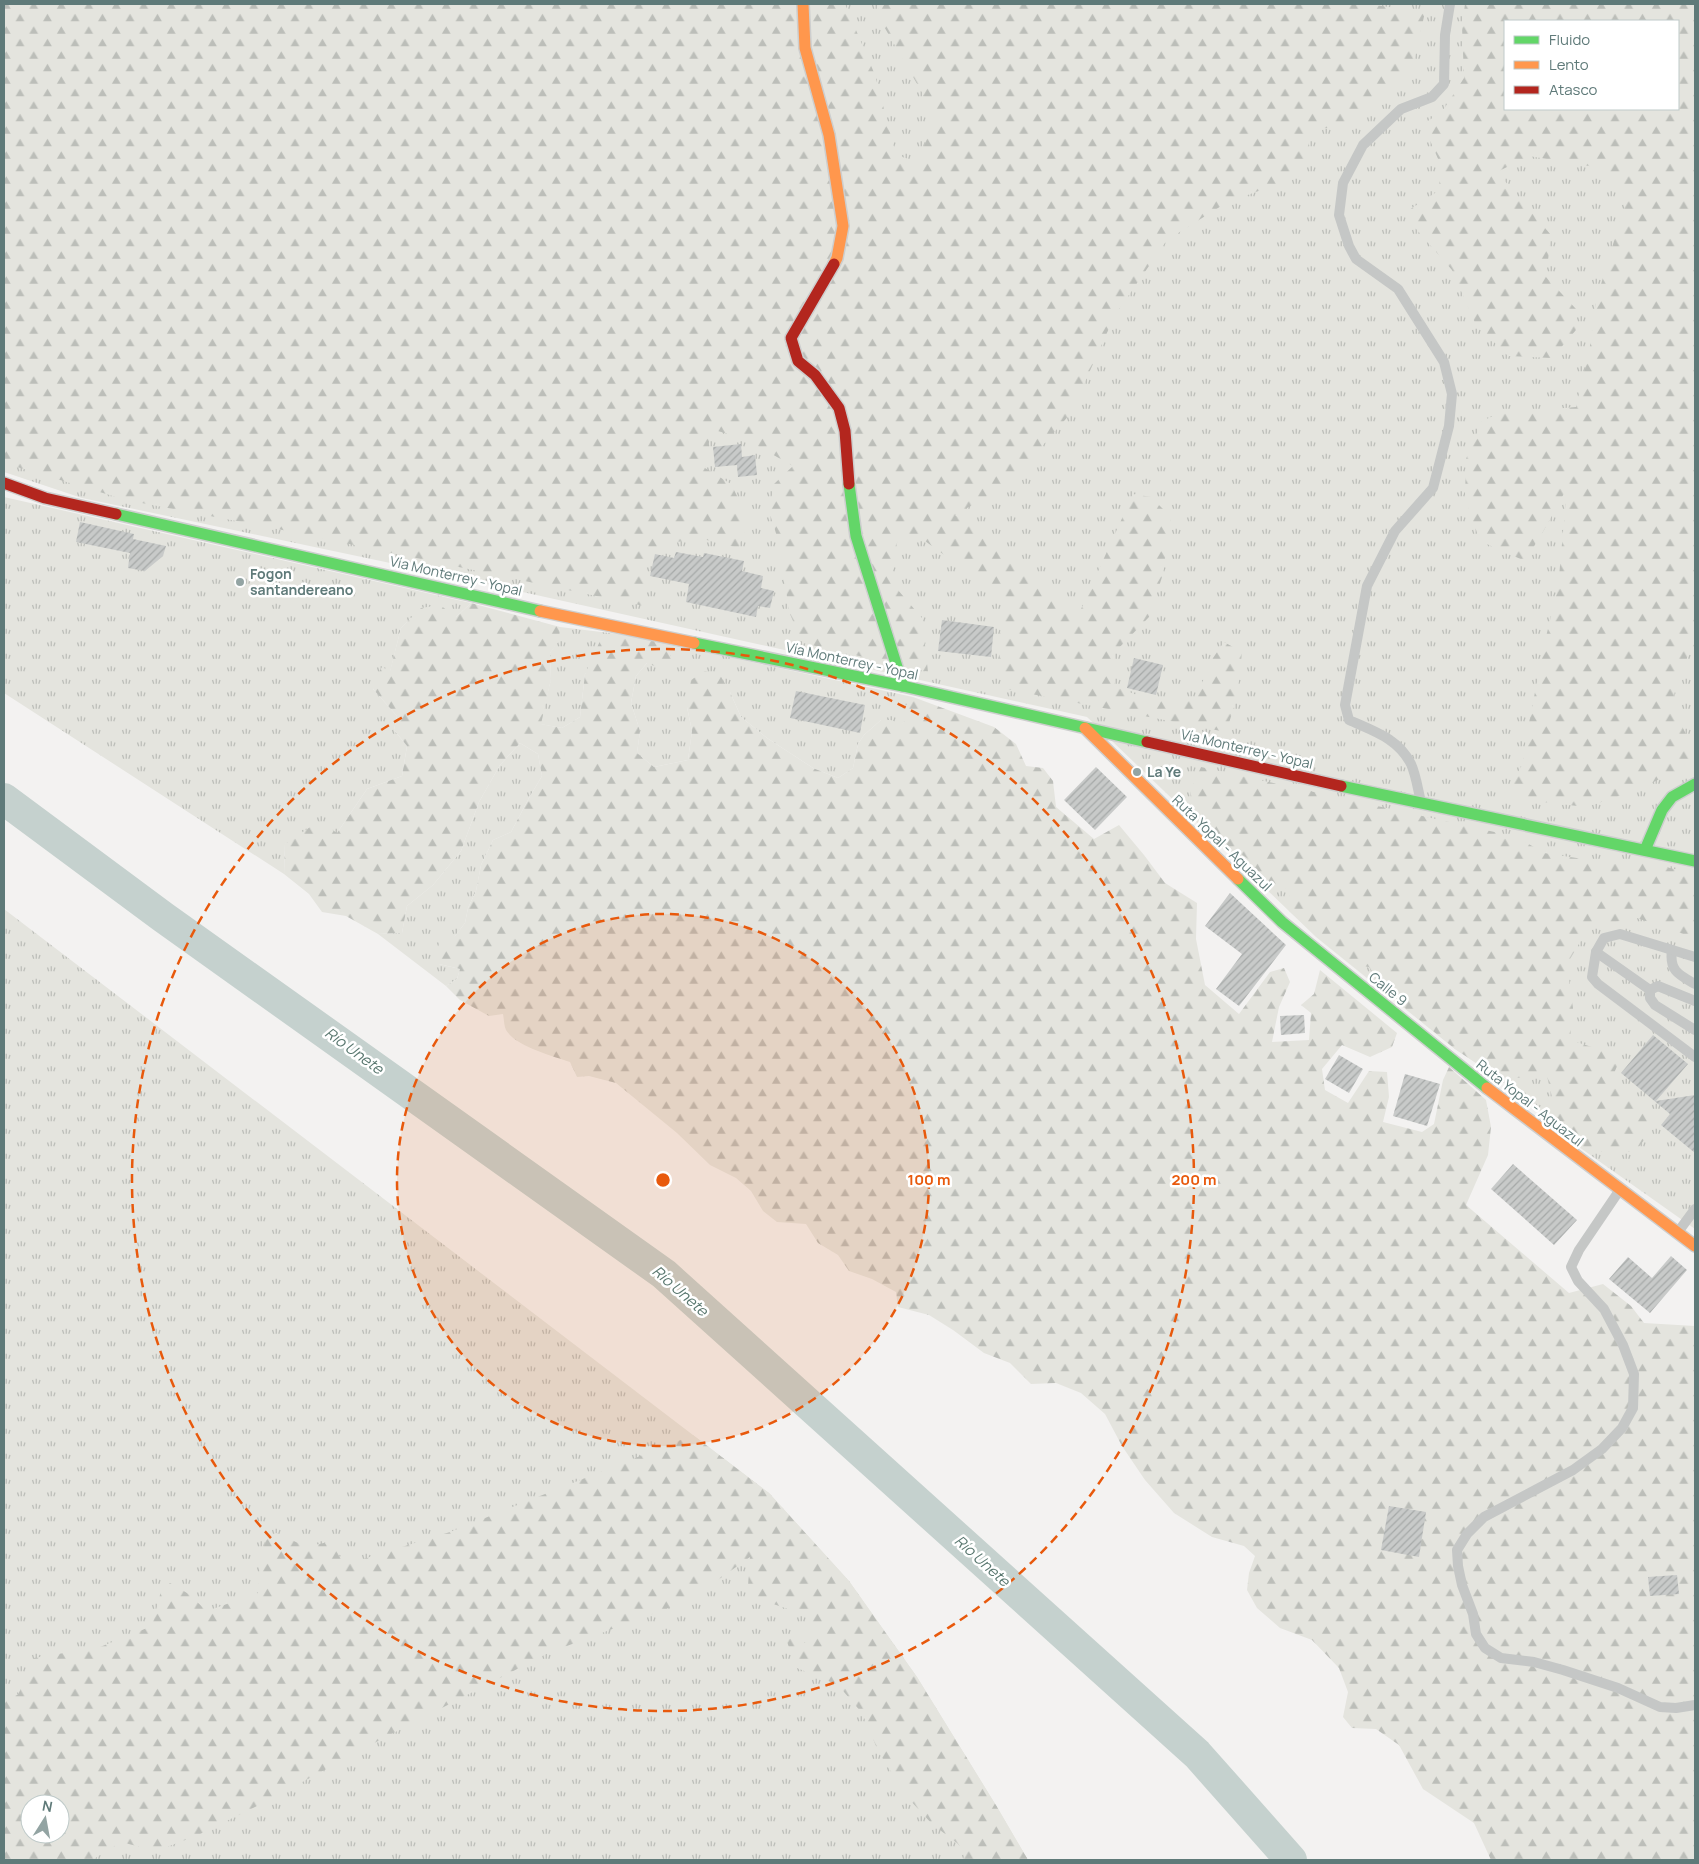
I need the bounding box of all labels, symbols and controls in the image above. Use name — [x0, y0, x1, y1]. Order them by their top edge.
legend — [1504, 20, 1679, 110]
text: Fluido — [1549, 29, 1590, 50]
text: Lento — [1549, 54, 1589, 75]
text: Atasco — [1549, 79, 1597, 100]
street label: Vía Monterrey - Yopal — [388, 551, 524, 600]
place label: Fogon santandereano — [250, 564, 354, 599]
marker: Fogon santandereano — [234, 576, 246, 588]
street label: Vía Monterrey - Yopal — [784, 637, 920, 684]
street label: Vía Monterrey - Yopal — [1179, 724, 1315, 773]
place label: La Ye — [1147, 762, 1181, 781]
marker: La Ye — [1131, 766, 1143, 778]
street label: Ruta Yopal - Aguazul — [1169, 790, 1276, 895]
street label: Calle 9 — [1365, 967, 1411, 1010]
water label: Río Unete — [321, 1022, 389, 1080]
street label: Ruta Yopal - Aguazul — [1473, 1055, 1588, 1151]
text: 100 m — [908, 1169, 950, 1190]
text: 200 m — [1171, 1169, 1217, 1190]
centre of rings — [654, 1171, 672, 1189]
water label: Río Unete — [648, 1261, 714, 1321]
water label: Río Unete — [950, 1530, 1015, 1592]
north arrow — [20, 1794, 70, 1844]
text: N — [41, 1795, 54, 1816]

